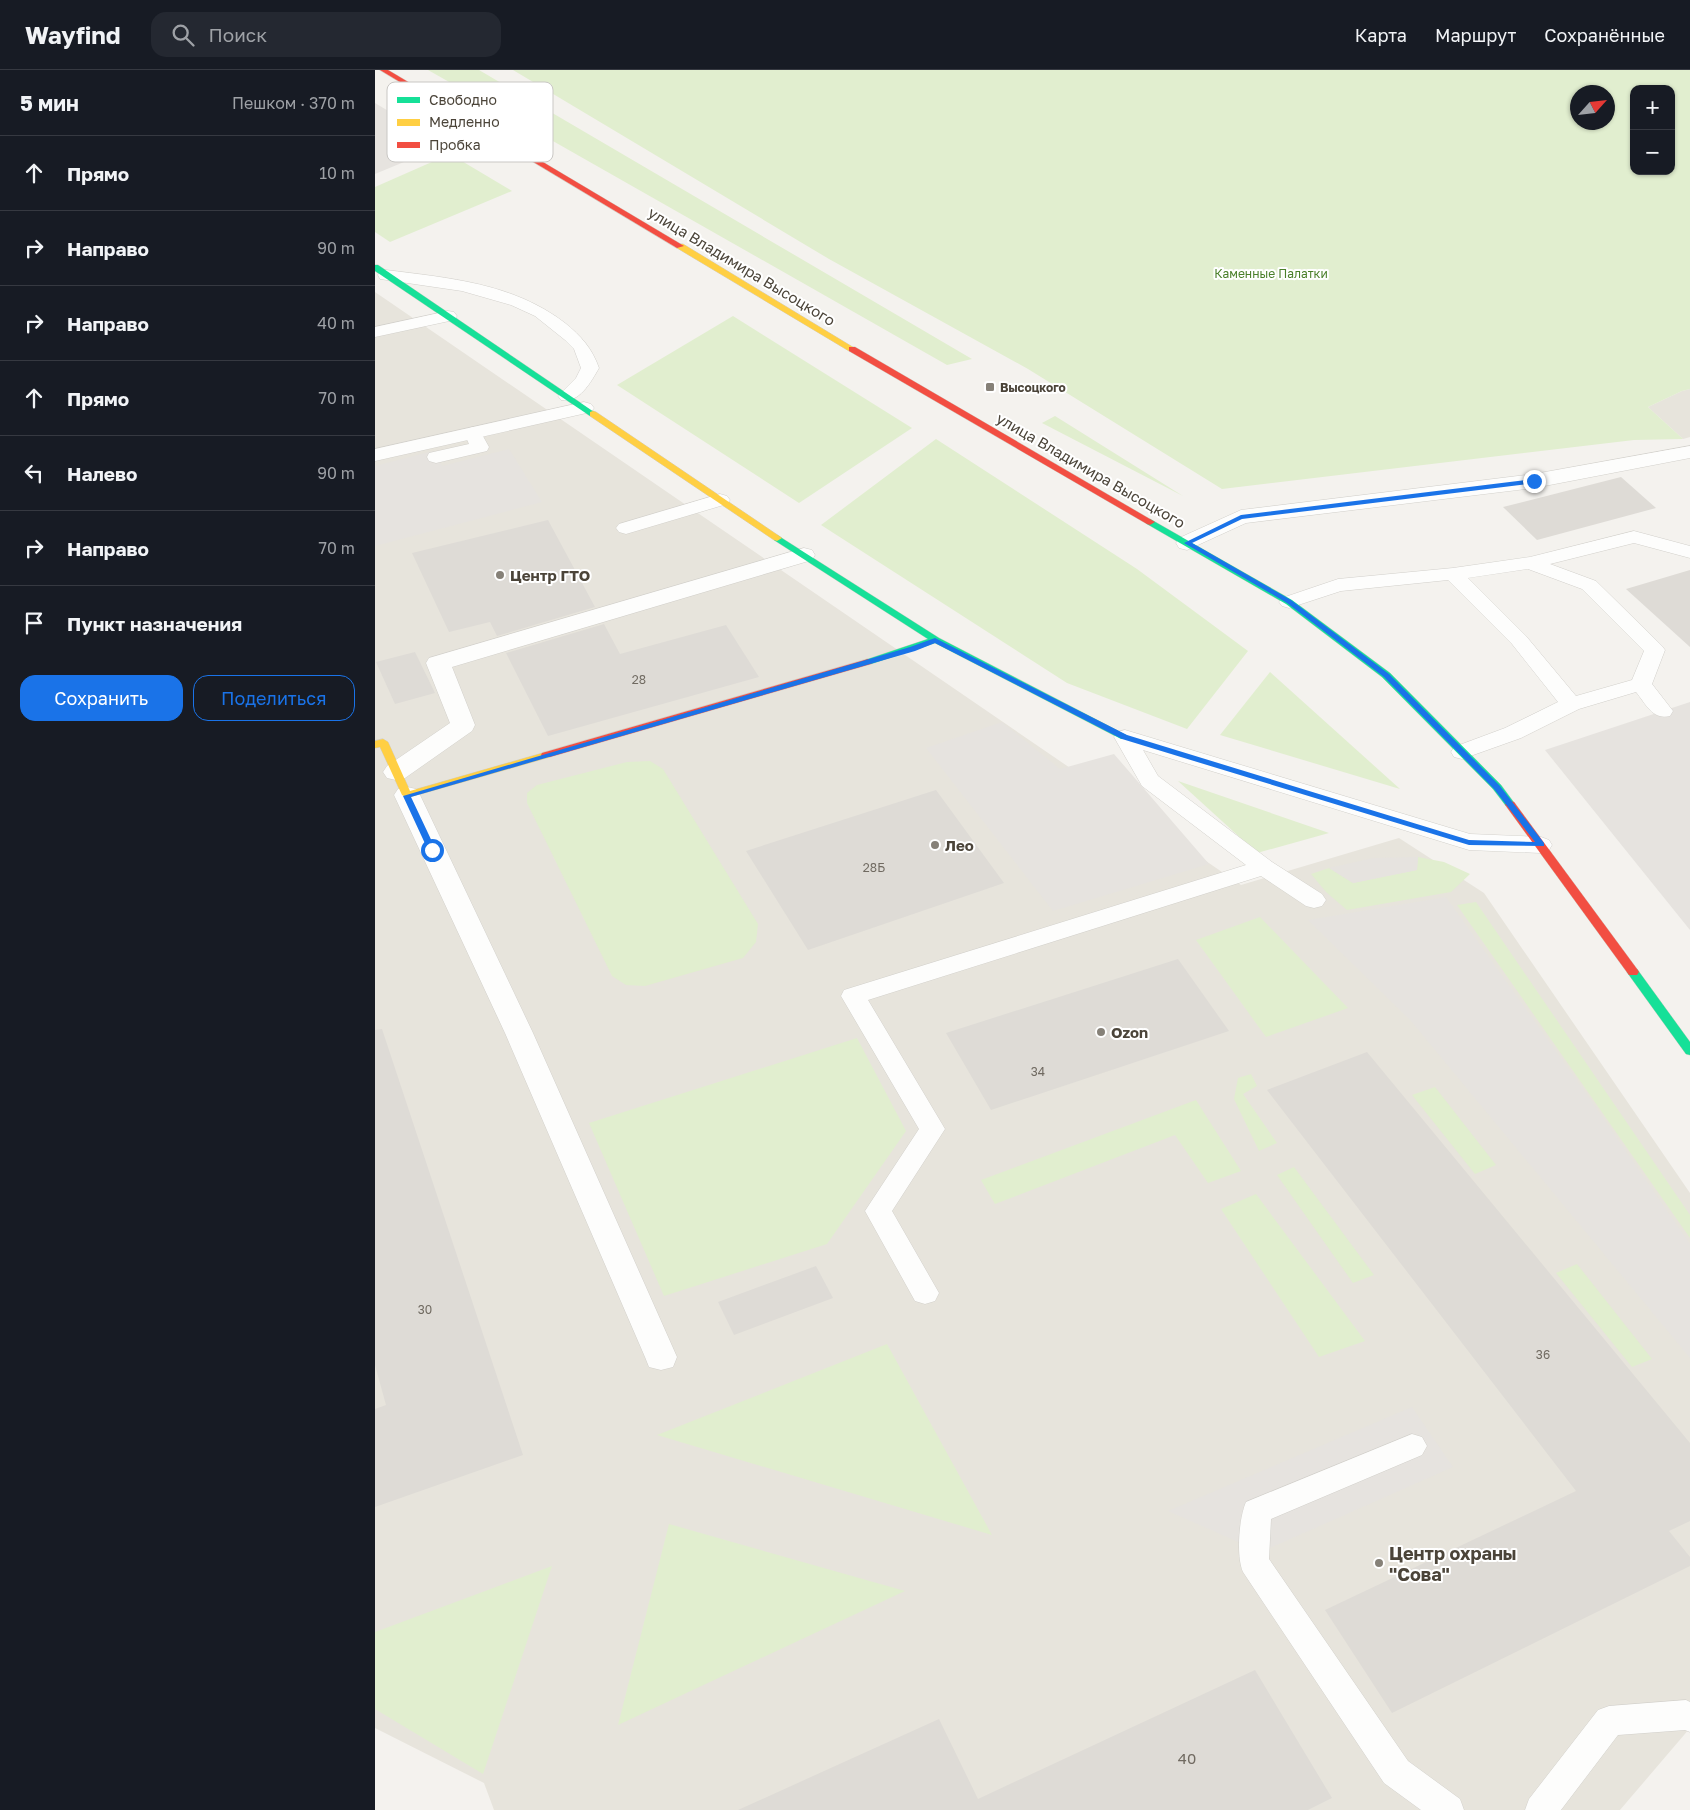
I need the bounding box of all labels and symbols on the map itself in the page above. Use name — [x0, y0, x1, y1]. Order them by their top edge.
legend — [387, 82, 553, 162]
north arrow — [1570, 85, 1615, 130]
text: Свободно — [429, 91, 497, 108]
text: Медленно — [429, 113, 500, 130]
text: Пробка — [429, 136, 481, 153]
street label: улица Владимира Высоцкого — [645, 203, 839, 329]
park label: Каменные Палатки — [1214, 266, 1328, 281]
place label: Высоцкого — [1000, 380, 1066, 395]
marker: Высоцкого — [984, 381, 996, 393]
street label: улица Владимира Высоцкого — [993, 408, 1189, 532]
route end — [1523, 470, 1546, 493]
place label: Центр ГТО — [510, 566, 590, 584]
marker: Центр ГТО — [494, 569, 506, 581]
house number: 28 — [632, 672, 646, 687]
place label: Лео — [945, 836, 974, 854]
route start — [421, 839, 444, 862]
marker: Лео — [929, 839, 941, 851]
house number: 28Б — [863, 860, 885, 875]
place label: Ozon — [1111, 1023, 1148, 1041]
marker: Ozon — [1095, 1026, 1107, 1038]
house number: 34 — [1031, 1064, 1045, 1079]
house number: 30 — [418, 1302, 432, 1317]
house number: 36 — [1536, 1347, 1550, 1362]
place label: Центр охраны "Сова" — [1389, 1542, 1517, 1585]
marker: Центр охраны "Сова" — [1373, 1557, 1385, 1569]
house number: 40 — [1178, 1749, 1196, 1767]

